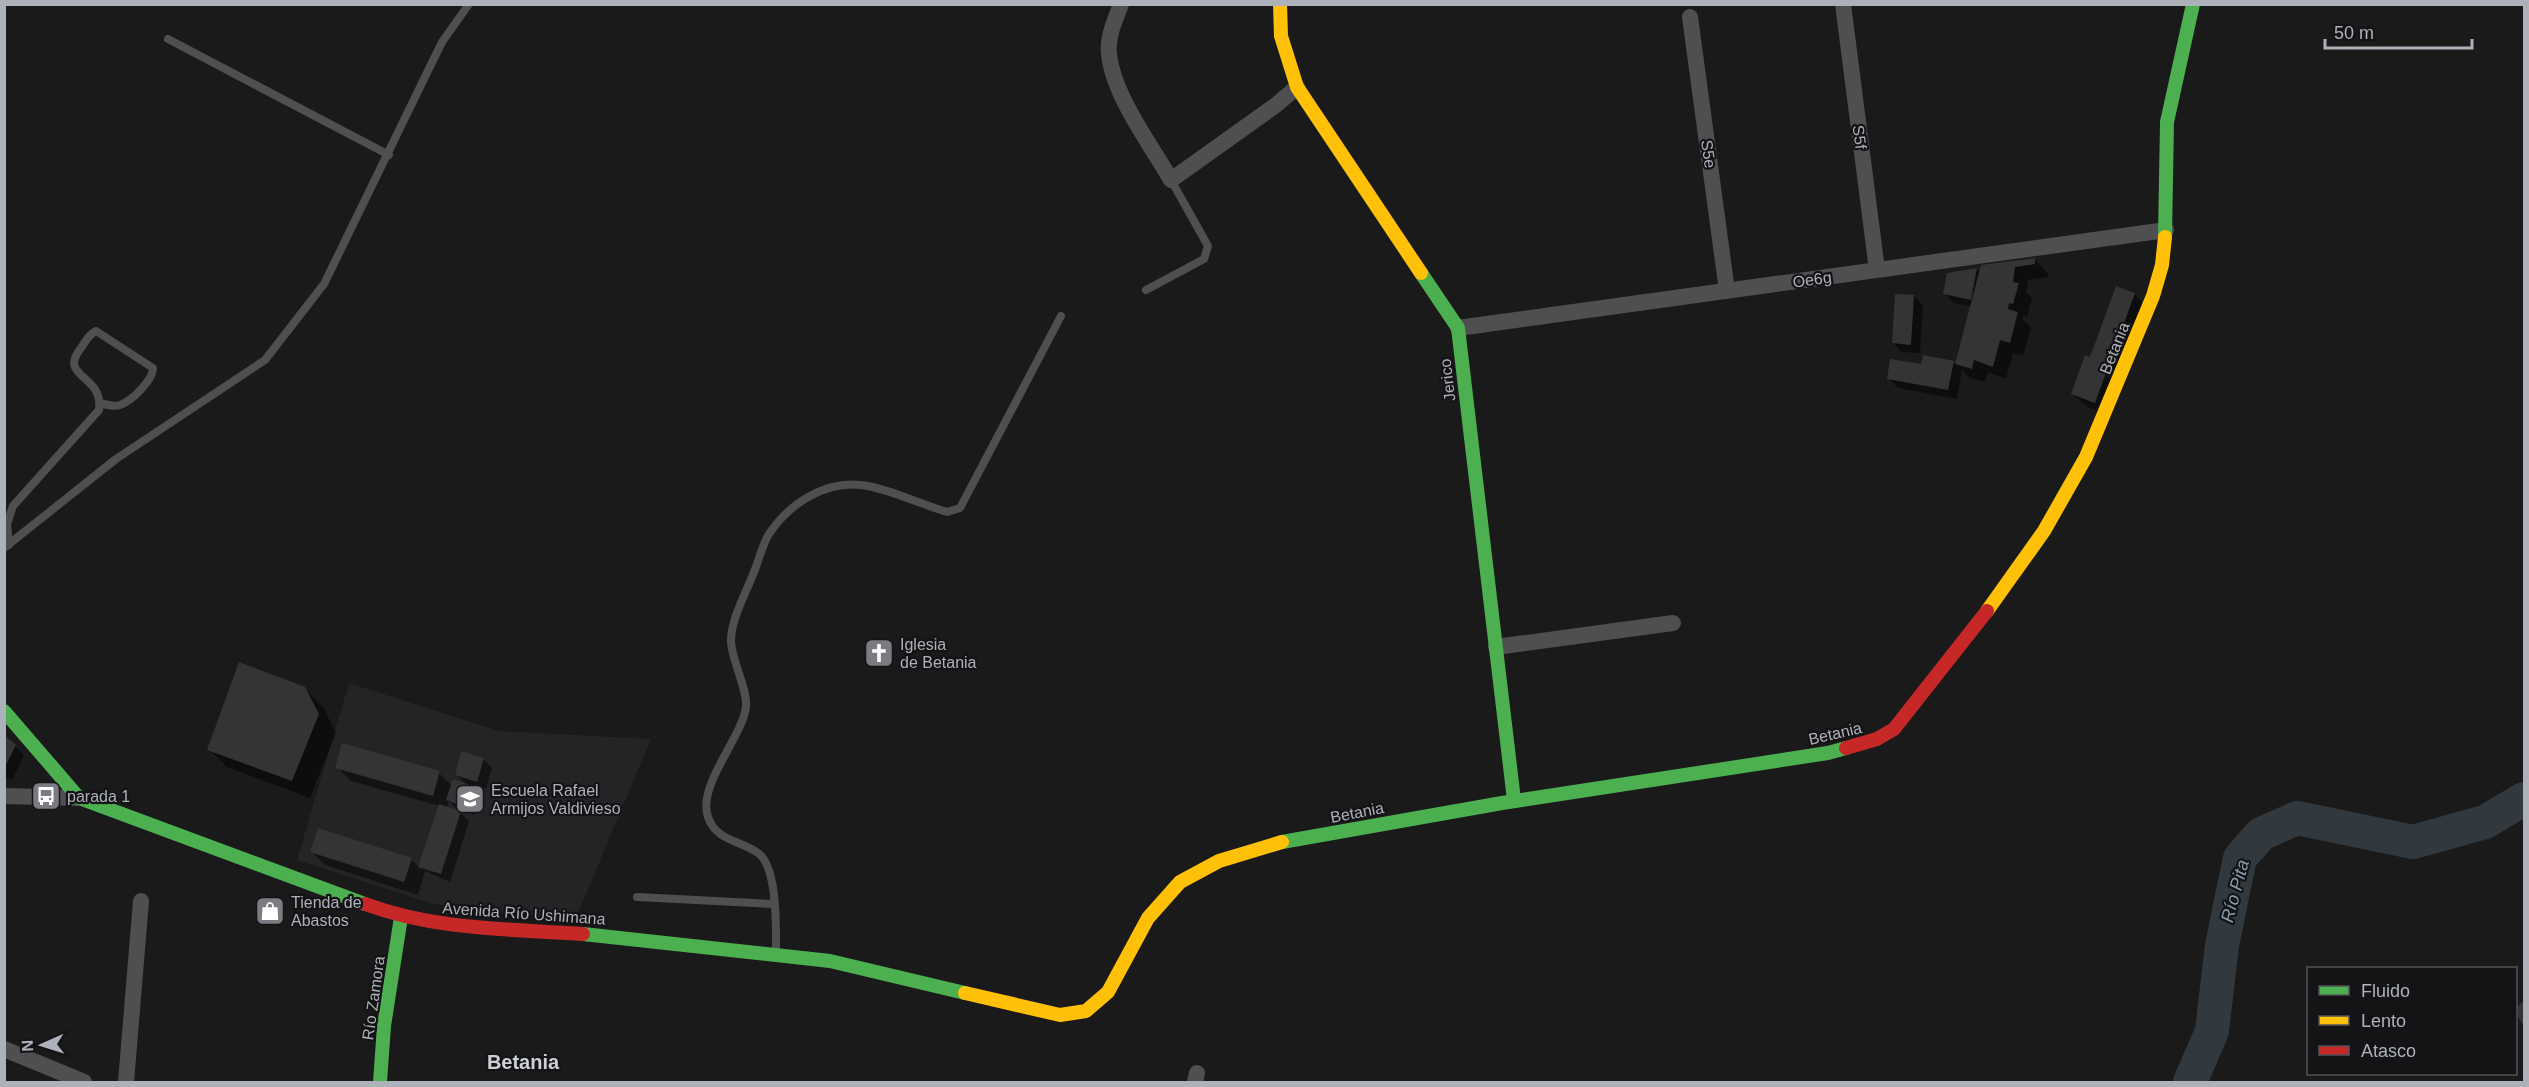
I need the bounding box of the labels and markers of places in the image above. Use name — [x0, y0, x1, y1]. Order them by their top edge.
place label: Iglesia de Betania — [900, 636, 977, 671]
church icon: Iglesia de Betania — [863, 637, 895, 669]
bus stop icon: parada 1 — [30, 780, 62, 812]
place label: Escuela Rafael Armijos Valdivieso — [491, 782, 621, 817]
school or university icon: Escuela Rafael Armijos Valdivieso — [454, 783, 486, 815]
place label: parada 1 — [67, 788, 130, 805]
place label: Tienda de Abastos — [291, 894, 362, 929]
shop icon: Tienda de Abastos — [254, 895, 286, 927]

